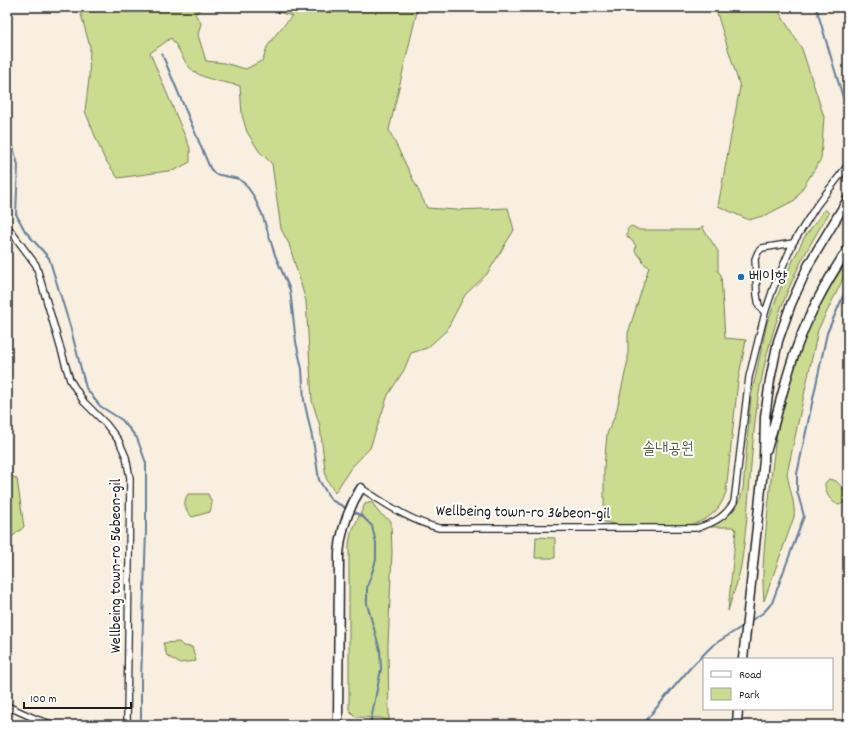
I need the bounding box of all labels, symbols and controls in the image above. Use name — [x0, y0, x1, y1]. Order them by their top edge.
place label: 베이향 — [749, 266, 788, 289]
marker: 베이향 — [736, 272, 746, 282]
park label: 솔내공원 — [642, 438, 694, 461]
street label: Wellbeing town-ro 56beon-gil — [105, 478, 128, 653]
street label: Wellbeing town-ro 36beon-gil — [436, 500, 611, 526]
legend — [703, 658, 833, 710]
text: Road — [739, 667, 761, 684]
scale bar — [24, 684, 131, 710]
text: Park — [739, 687, 760, 704]
text: 100 m — [30, 691, 57, 708]

